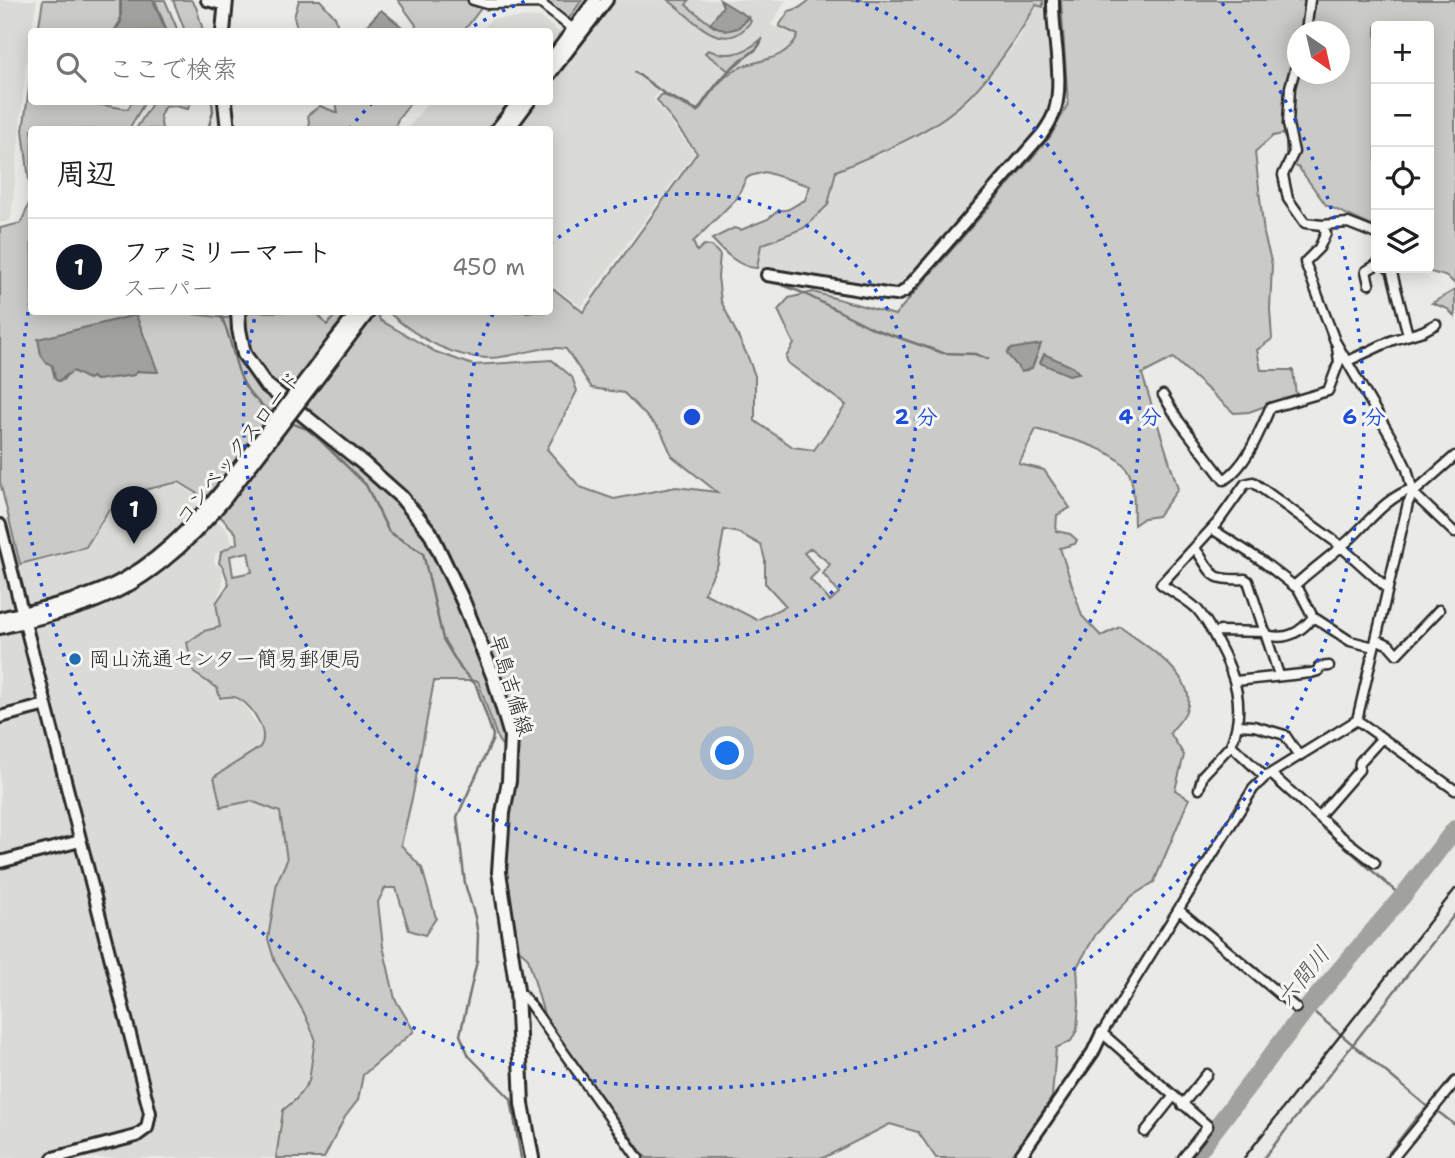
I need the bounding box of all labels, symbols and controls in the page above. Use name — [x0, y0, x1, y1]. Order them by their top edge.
north arrow — [1287, 21, 1350, 84]
map controls — [1371, 21, 1434, 273]
button: + — [1371, 21, 1434, 84]
search box — [28, 28, 553, 105]
icon: search — [52, 48, 90, 86]
text: ここで検索 — [108, 51, 238, 86]
button: − — [1371, 84, 1434, 147]
button: locate — [1371, 147, 1434, 210]
text: 周辺 — [56, 153, 116, 194]
button: layers — [1371, 210, 1434, 273]
text: ファミリーマート — [123, 234, 332, 269]
text: 1 — [74, 252, 84, 282]
text: 450 m — [452, 252, 525, 282]
text: スーパー — [123, 273, 214, 303]
street label: コンベックスロード — [169, 365, 307, 531]
text: 2 分 — [895, 403, 937, 431]
text: 4 分 — [1119, 403, 1161, 431]
text: 6 分 — [1343, 403, 1385, 431]
centre of rings — [680, 405, 704, 429]
pin: 1 — [111, 486, 157, 544]
street label: 早島吉備線 — [482, 631, 540, 739]
place label: 岡山流通センター簡易郵便局 — [89, 645, 361, 673]
marker: 岡山流通センター簡易郵便局 — [67, 651, 83, 667]
your location — [710, 736, 744, 770]
water label: 六間川 — [1270, 940, 1336, 1012]

